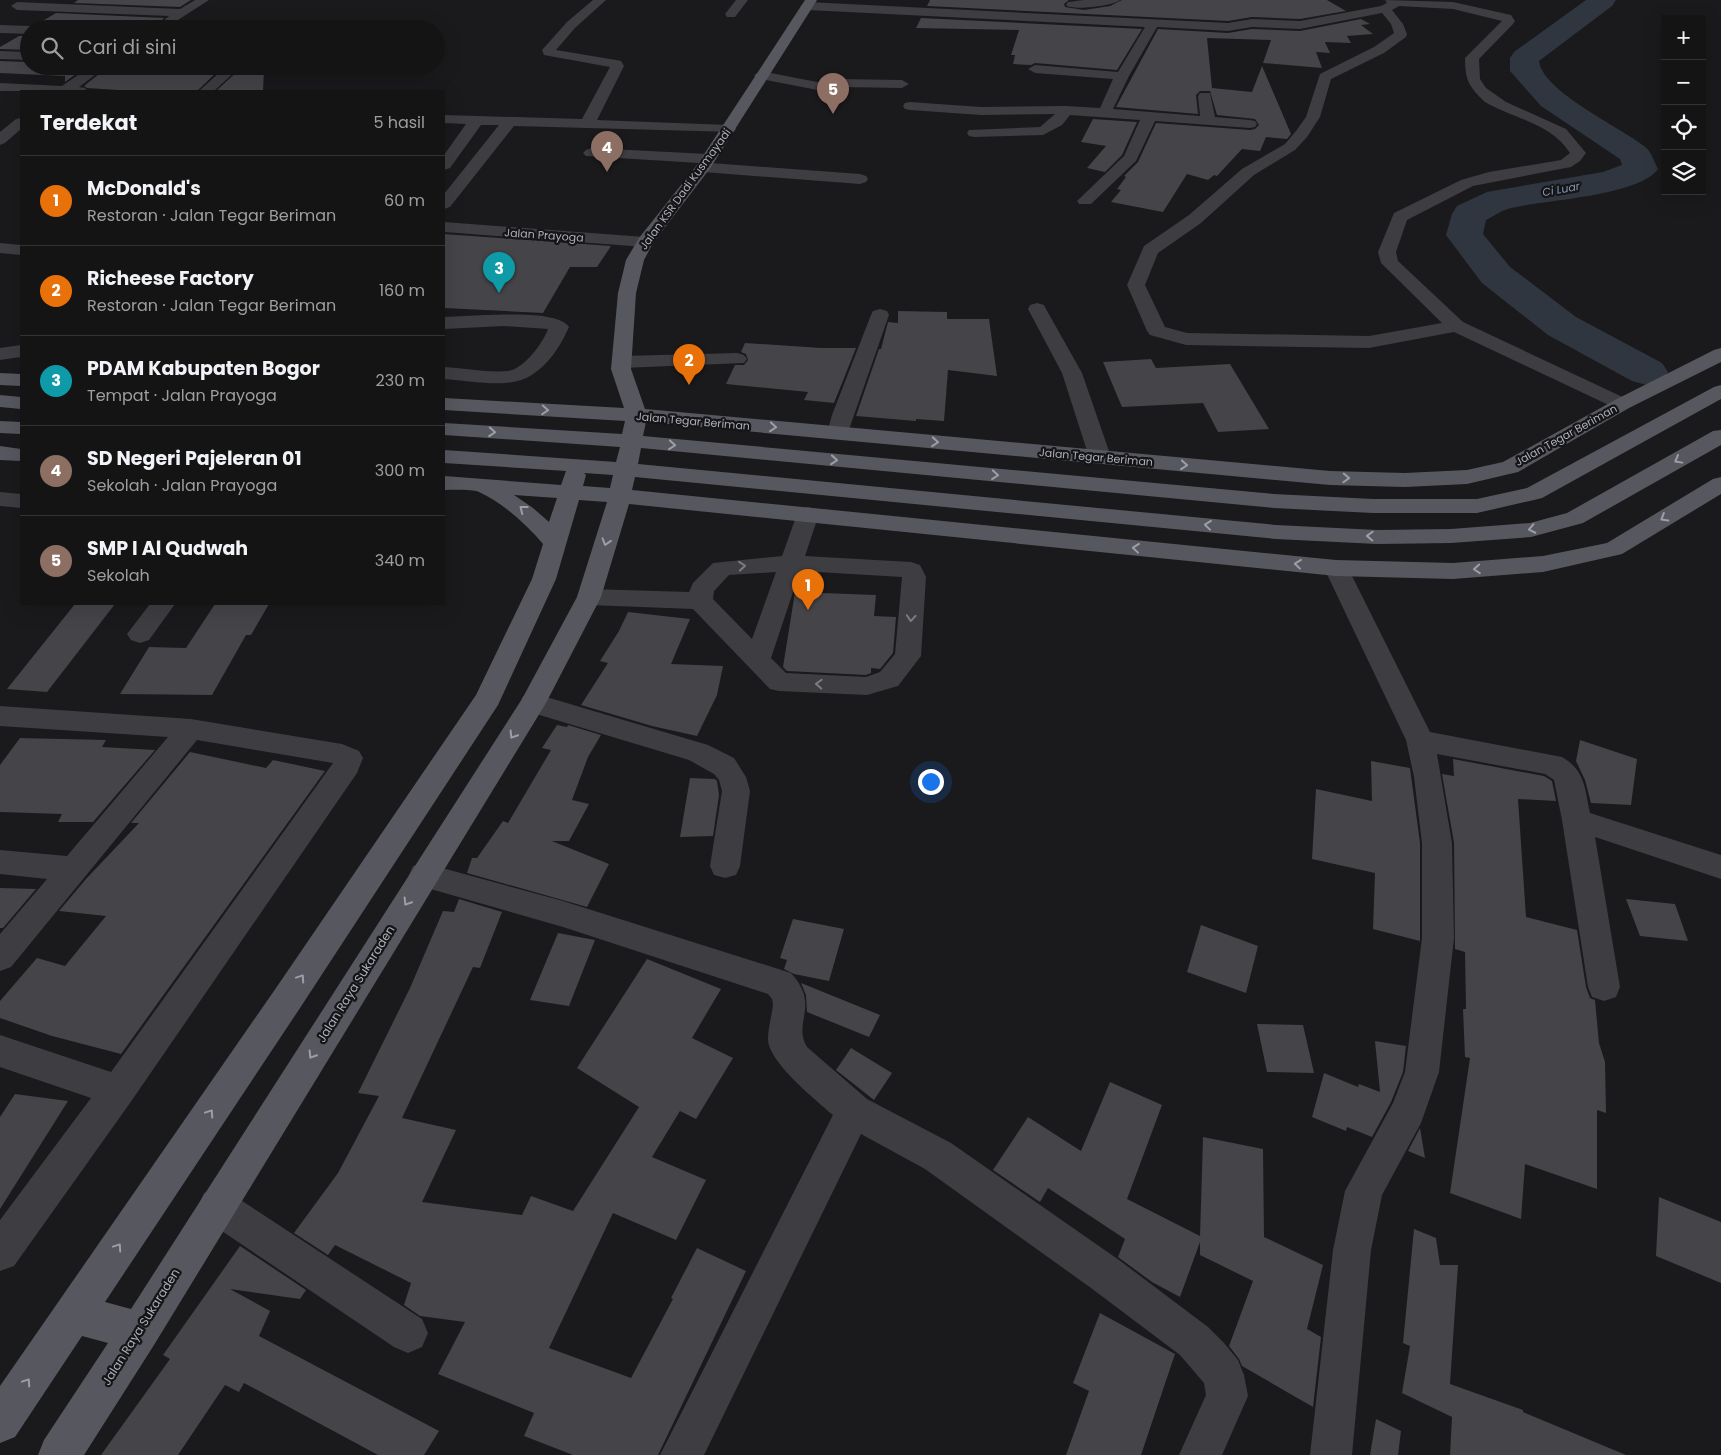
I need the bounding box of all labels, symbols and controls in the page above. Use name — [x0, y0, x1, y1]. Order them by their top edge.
map controls — [1661, 15, 1706, 195]
button: + — [1661, 15, 1706, 60]
search box — [20, 20, 445, 75]
icon: search — [38, 34, 66, 62]
text: Cari di sini — [78, 34, 176, 61]
button: − — [1661, 60, 1706, 105]
pin: 5 — [817, 73, 849, 114]
button: locate — [1661, 105, 1706, 150]
text: Terdekat — [40, 108, 137, 137]
text: 5 hasil — [373, 111, 425, 134]
street label: Jalan KSR Dadi Kusmayadi — [636, 125, 735, 253]
pin: 4 — [591, 131, 623, 172]
button: layers — [1661, 150, 1706, 195]
text: McDonald's — [87, 175, 201, 202]
water label: Ci Luar — [1541, 178, 1582, 200]
text: 1 — [53, 189, 59, 212]
text: 60 m — [384, 189, 425, 212]
text: Restoran · Jalan Tegar Beriman — [87, 204, 336, 227]
street label: Jalan Prayoga — [504, 224, 584, 246]
pin: 3 — [483, 252, 515, 293]
text: Richeese Factory — [87, 265, 254, 292]
text: 2 — [51, 279, 61, 302]
text: 160 m — [379, 279, 425, 302]
text: Restoran · Jalan Tegar Beriman — [87, 294, 336, 317]
pin: 2 — [673, 344, 705, 385]
text: PDAM Kabupaten Bogor — [87, 355, 320, 382]
text: 3 — [51, 369, 61, 392]
text: 230 m — [376, 369, 425, 392]
text: Tempat · Jalan Prayoga — [87, 384, 277, 407]
street label: Jalan Tegar Beriman — [1512, 400, 1620, 470]
one-way arrow — [541, 405, 549, 416]
street label: Jalan Tegar Beriman — [635, 408, 751, 434]
one-way arrow — [769, 422, 777, 433]
one-way arrow — [489, 426, 497, 437]
one-way arrow — [931, 436, 939, 447]
one-way arrow — [668, 439, 676, 450]
street label: Jalan Tegar Beriman — [1038, 444, 1154, 470]
text: SD Negeri Pajeleran 01 — [87, 445, 302, 472]
one-way arrow — [830, 454, 838, 465]
one-way arrow — [1675, 454, 1684, 464]
text: 4 — [51, 459, 61, 482]
text: 300 m — [375, 459, 425, 482]
one-way arrow — [1180, 459, 1188, 470]
one-way arrow — [992, 469, 1000, 480]
one-way arrow — [1342, 473, 1350, 484]
text: Sekolah · Jalan Prayoga — [87, 474, 277, 497]
one-way arrow — [520, 507, 529, 515]
one-way arrow — [1661, 511, 1670, 521]
one-way arrow — [1204, 520, 1212, 531]
one-way arrow — [1528, 523, 1537, 534]
one-way arrow — [1366, 531, 1374, 542]
text: SMP I Al Qudwah — [87, 535, 248, 562]
one-way arrow — [601, 538, 611, 546]
one-way arrow — [1132, 542, 1140, 553]
text: 5 — [51, 549, 61, 572]
text: 340 m — [375, 549, 425, 572]
one-way arrow — [1293, 559, 1301, 570]
one-way arrow — [738, 561, 746, 572]
one-way arrow — [1473, 563, 1481, 574]
text: Sekolah — [87, 564, 150, 587]
pin: 1 — [792, 569, 824, 610]
one-way arrow — [906, 614, 917, 622]
one-way arrow — [814, 678, 822, 689]
one-way arrow — [509, 730, 519, 739]
your location — [918, 769, 944, 795]
one-way arrow — [404, 897, 414, 906]
street label: Jalan Raya Sukaraden — [313, 922, 398, 1045]
one-way arrow — [295, 975, 304, 984]
one-way arrow — [309, 1049, 318, 1058]
one-way arrow — [203, 1109, 213, 1118]
one-way arrow — [112, 1243, 121, 1253]
street label: Jalan Raya Sukaraden — [98, 1265, 183, 1388]
one-way arrow — [21, 1378, 30, 1387]

